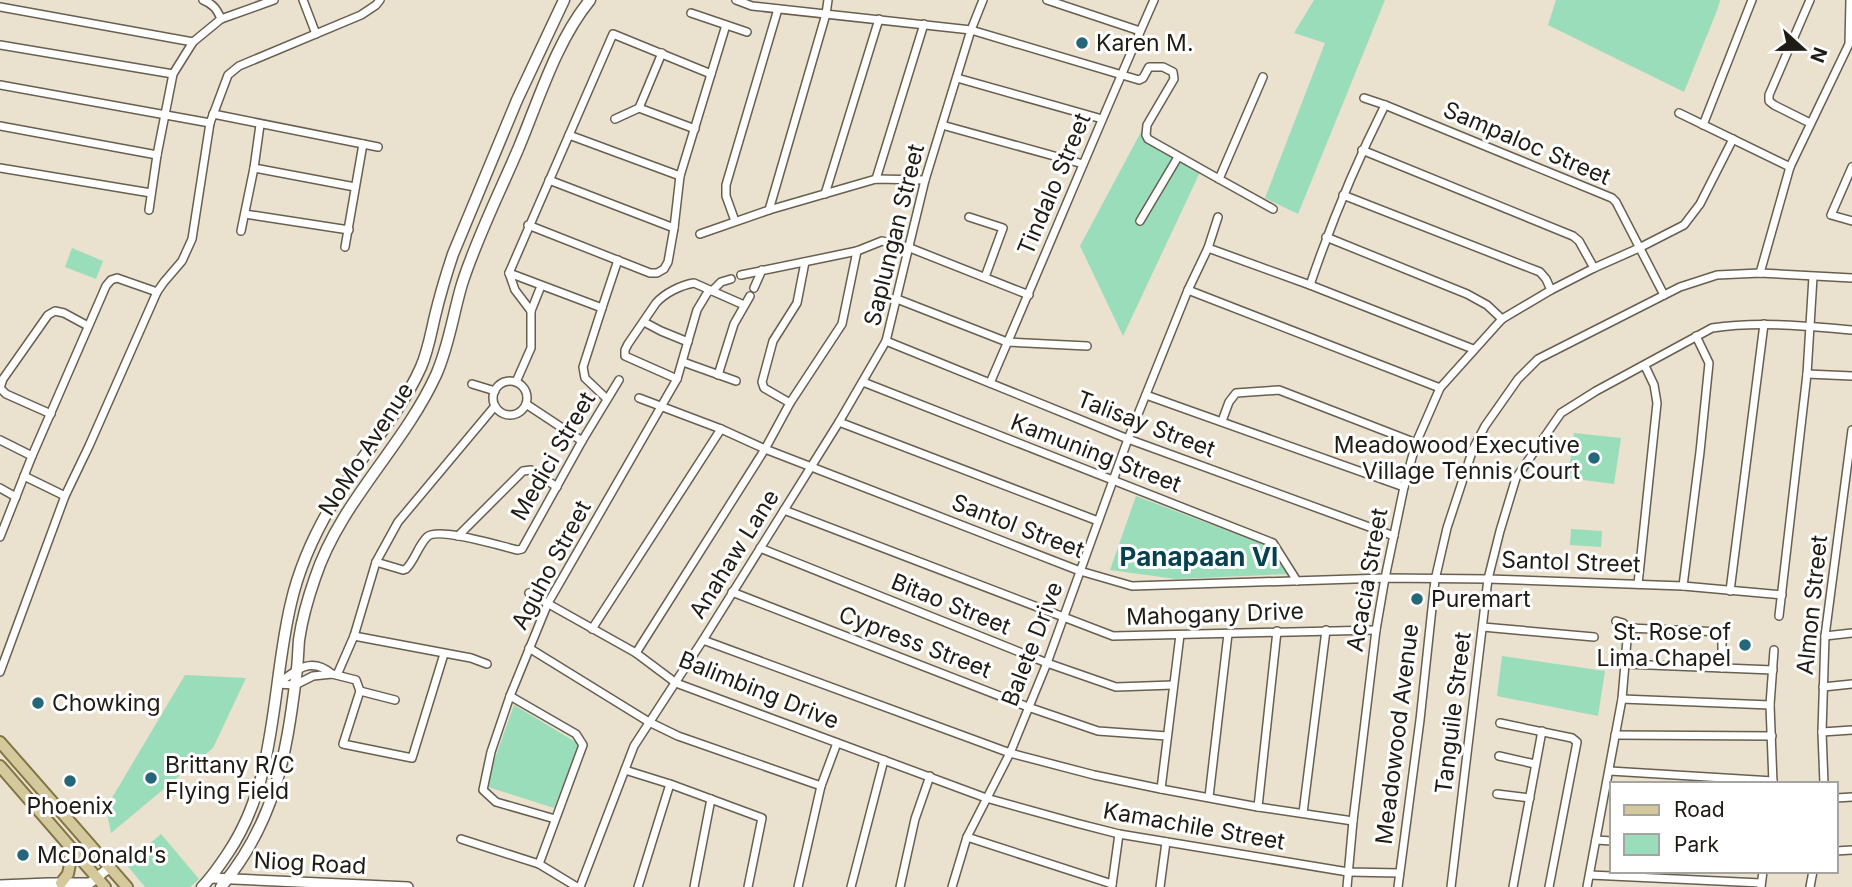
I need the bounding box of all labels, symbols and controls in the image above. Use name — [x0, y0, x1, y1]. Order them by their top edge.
north arrow — [1768, 14, 1838, 84]
place label: Karen M. — [1096, 29, 1194, 57]
marker: Karen M. — [1074, 35, 1090, 51]
text: N — [1805, 44, 1832, 66]
street label: Sampaloc Street — [1439, 95, 1615, 191]
street label: Tindalo Street — [1011, 108, 1097, 259]
street label: Saplungan Street — [858, 141, 930, 329]
street label: NoMo Avenue — [313, 377, 419, 521]
street label: Talisay Street — [1073, 385, 1220, 463]
street label: Medici Street — [505, 386, 601, 525]
street label: Kamuning Street — [1007, 408, 1186, 499]
place label: Meadowood Executive Village Tennis Court — [1334, 431, 1580, 485]
marker: Meadowood Executive Village Tennis Court — [1586, 450, 1602, 466]
street label: Anahaw Lane — [683, 484, 785, 624]
street label: Santol Street — [948, 488, 1088, 564]
street label: Aguho Street — [505, 495, 597, 634]
street label: Acacia Street — [1341, 506, 1393, 654]
street label: Almon Street — [1791, 533, 1833, 676]
district label: Panapaan VI — [1120, 541, 1278, 572]
street label: Santol Street — [1501, 546, 1642, 578]
street label: Bitao Street — [887, 567, 1015, 641]
street label: Balete Drive — [995, 578, 1069, 710]
place label: Puremart — [1431, 585, 1531, 613]
marker: Puremart — [1409, 591, 1425, 607]
street label: Mahogany Drive — [1126, 597, 1304, 631]
street label: Cypress Street — [835, 600, 996, 684]
place label: St. Rose of Lima Chapel — [1597, 618, 1731, 672]
street label: Meadowood Avenue — [1370, 622, 1424, 846]
street label: Tanguile Street — [1429, 630, 1477, 796]
marker: St. Rose of Lima Chapel — [1737, 637, 1753, 653]
street label: Balimbing Drive — [675, 645, 843, 735]
place label: Chowking — [52, 689, 161, 717]
marker: Chowking — [30, 695, 46, 711]
place label: Brittany R/C Flying Field — [165, 751, 295, 805]
marker: Brittany R/C Flying Field — [143, 770, 159, 786]
marker: Phoenix — [62, 773, 78, 789]
legend — [1610, 782, 1838, 873]
place label: Phoenix — [26, 792, 114, 820]
street label: Kamachile Street — [1101, 796, 1288, 856]
text: Road — [1674, 797, 1725, 822]
text: Park — [1674, 832, 1719, 857]
place label: McDonald's — [37, 841, 167, 869]
street label: Niog Road — [253, 846, 367, 880]
marker: McDonald's — [15, 847, 31, 863]

